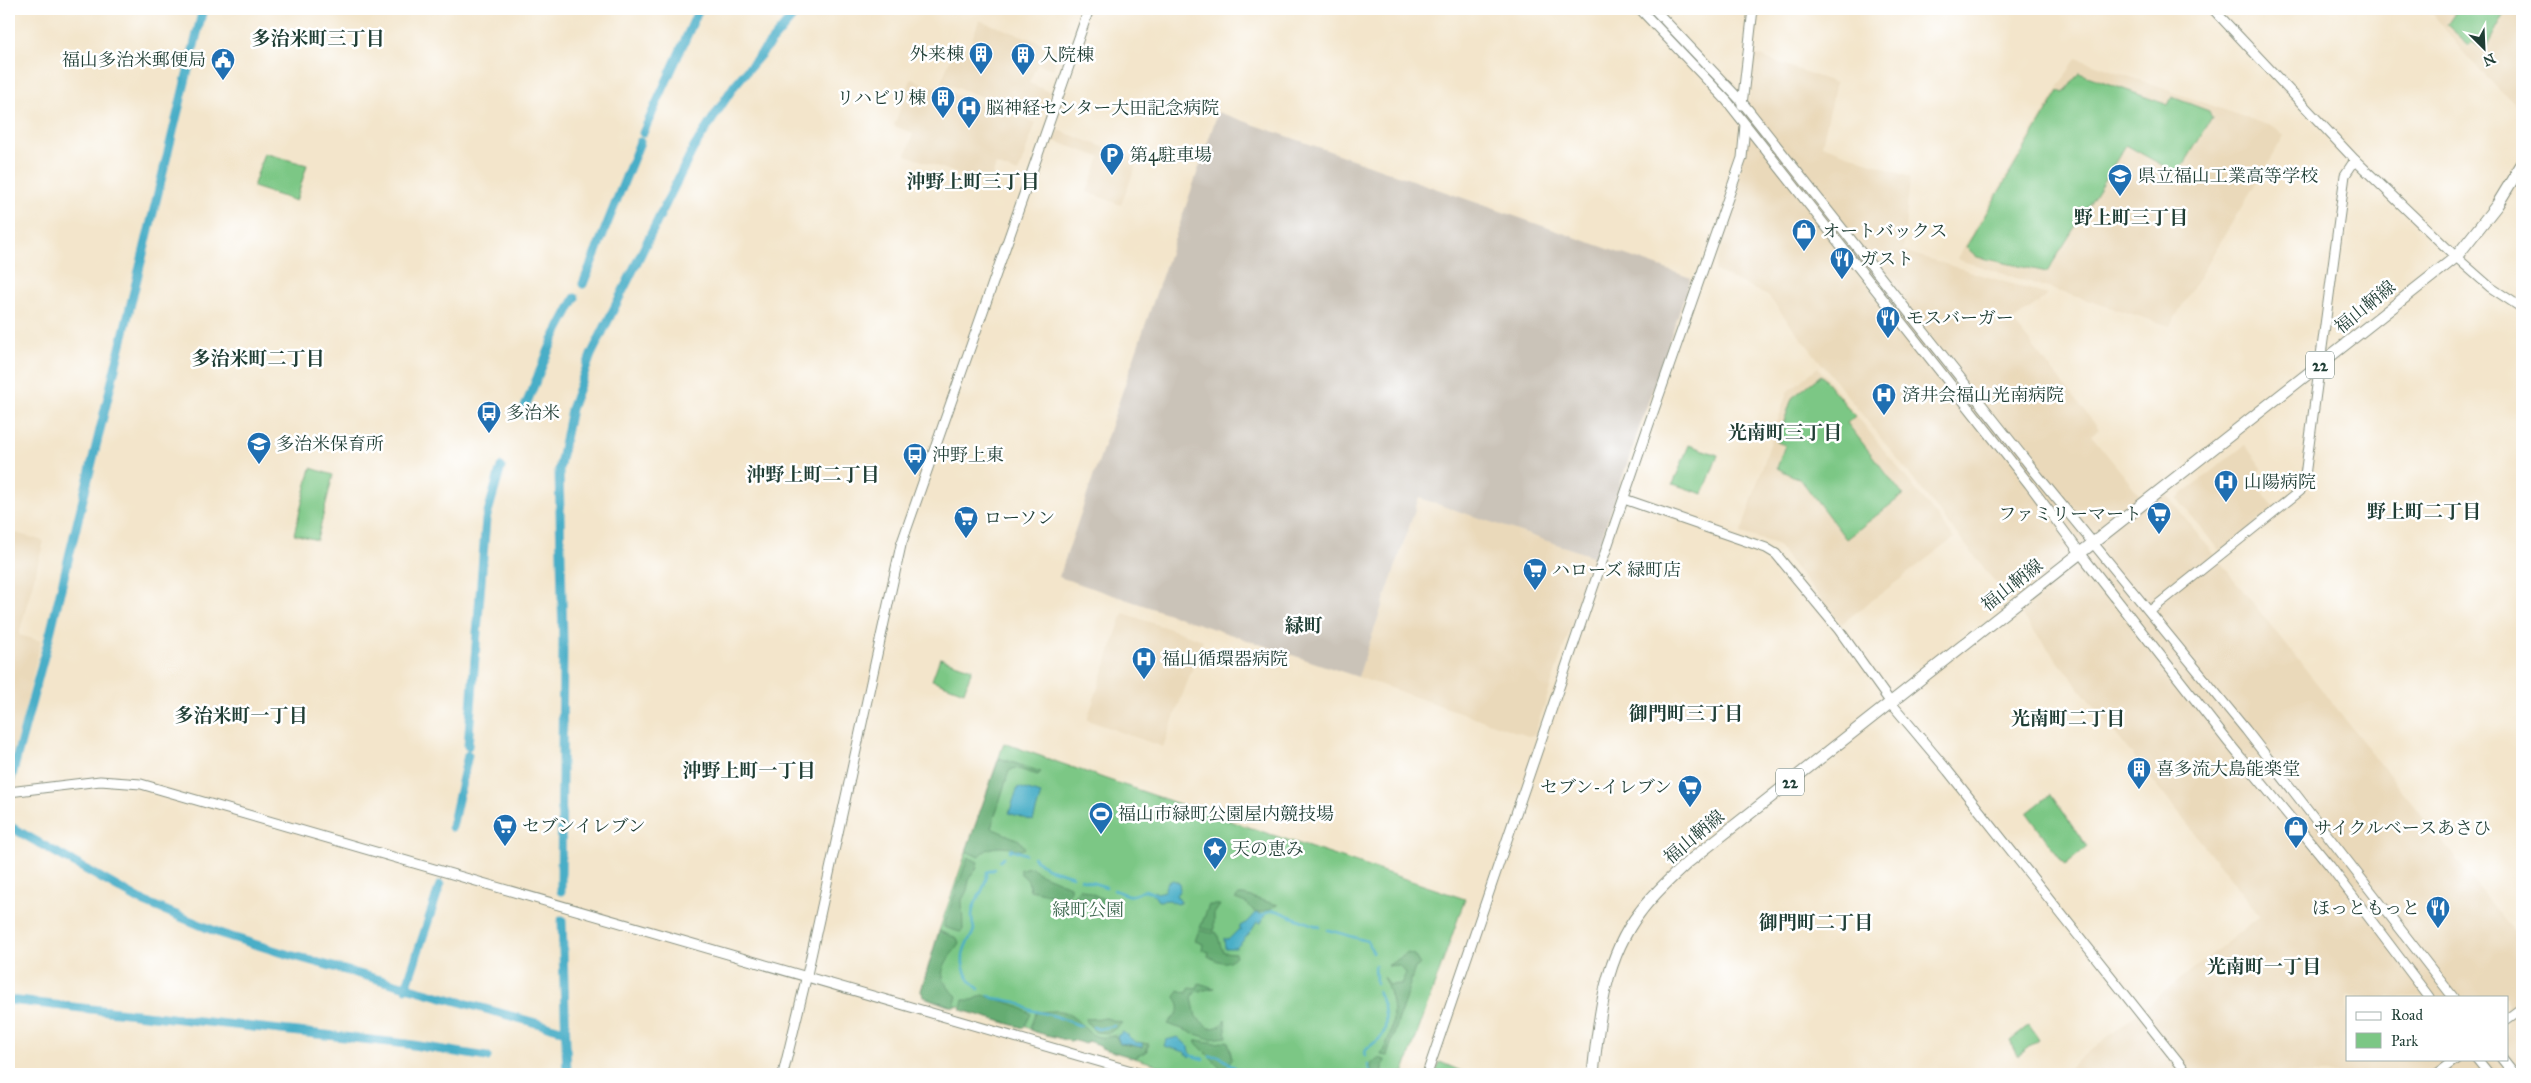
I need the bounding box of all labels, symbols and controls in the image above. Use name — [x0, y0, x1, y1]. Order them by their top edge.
north arrow — [2458, 22, 2508, 72]
district label: 多治米町三丁目 — [251, 27, 385, 50]
building icon: 外来棟 — [968, 41, 994, 75]
building icon: 入院棟 — [1010, 42, 1036, 76]
place label: 外来棟 — [910, 43, 964, 65]
place label: 入院棟 — [1040, 44, 1094, 66]
public building icon: 福山多治米郵便局 — [210, 47, 236, 81]
place label: 福山多治米郵便局 — [62, 49, 206, 71]
text: N — [2480, 49, 2498, 70]
building icon: リハビリ棟 — [930, 85, 956, 119]
place label: リハビリ棟 — [837, 87, 926, 109]
hospital icon: 脳神経センター大田記念病院 — [956, 95, 982, 129]
place label: 脳神経センター大田記念病院 — [986, 97, 1219, 119]
parking icon: 第4駐車場 — [1099, 142, 1125, 176]
place label: 第4駐車場 — [1130, 144, 1212, 166]
school or university icon: 県立福山工業高等学校 — [2107, 163, 2133, 197]
place label: 県立福山工業高等学校 — [2138, 165, 2318, 187]
district label: 沖野上町三丁目 — [906, 170, 1040, 193]
district label: 野上町三丁目 — [2074, 206, 2188, 229]
shop icon: オートバックス — [1791, 218, 1817, 252]
place label: オートバックス — [1822, 220, 1947, 242]
restaurant icon: ガスト — [1829, 246, 1855, 280]
place label: ガスト — [1860, 248, 1914, 270]
street label: 福山鞆線 — [2330, 276, 2400, 338]
restaurant icon: モスバーガー — [1875, 305, 1901, 339]
place label: モスバーガー — [1906, 307, 2014, 329]
district label: 多治米町二丁目 — [191, 347, 325, 370]
road number: 22 — [2306, 352, 2334, 378]
hospital icon: 済井会福山光南病院 — [1871, 382, 1897, 416]
place label: 済井会福山光南病院 — [1902, 384, 2064, 406]
bus stop icon: 多治米 — [476, 400, 502, 434]
place label: 多治米 — [506, 402, 560, 424]
district label: 光南町三丁目 — [1728, 421, 1842, 444]
school or university icon: 多治米保育所 — [246, 431, 272, 465]
place label: 多治米保育所 — [276, 433, 384, 455]
bus stop icon: 沖野上東 — [902, 442, 928, 476]
place label: 沖野上東 — [932, 444, 1004, 466]
district label: 沖野上町二丁目 — [746, 463, 880, 486]
hospital icon: 山陽病院 — [2213, 469, 2239, 503]
place label: 山陽病院 — [2244, 471, 2316, 493]
district label: 野上町二丁目 — [2367, 500, 2481, 523]
supermarket icon: ファミリーマート — [2146, 501, 2172, 535]
place label: ファミリーマート — [1998, 503, 2142, 525]
supermarket icon: ローソン — [953, 505, 979, 539]
place label: ローソン — [984, 507, 1055, 529]
street label: 福山鞆線 — [1977, 554, 2047, 616]
supermarket icon: ハローズ 緑町店 — [1522, 557, 1548, 591]
place label: ハローズ 緑町店 — [1552, 559, 1681, 581]
district label: 緑町 — [1285, 614, 1323, 637]
hospital icon: 福山循環器病院 — [1131, 646, 1157, 680]
place label: 福山循環器病院 — [1162, 648, 1288, 670]
district label: 御門町三丁目 — [1629, 702, 1743, 725]
district label: 多治米町一丁目 — [174, 704, 308, 727]
district label: 光南町二丁目 — [2011, 707, 2125, 730]
building icon: 喜多流大島能楽堂 — [2126, 756, 2152, 790]
place label: 喜多流大島能楽堂 — [2156, 758, 2300, 780]
district label: 沖野上町一丁目 — [682, 759, 816, 782]
road number: 22 — [1776, 769, 1804, 796]
supermarket icon: セブン-イレブン — [1677, 774, 1703, 808]
place label: セブン-イレブン — [1540, 776, 1672, 798]
sports icon: 福山市緑町公園屋内競技場 — [1088, 801, 1114, 835]
place label: 福山市緑町公園屋内競技場 — [1118, 803, 1334, 825]
street label: 福山鞆線 — [1659, 805, 1729, 869]
supermarket icon: セブンイレブン — [492, 813, 518, 847]
place label: セブンイレブン — [522, 815, 646, 837]
shop icon: サイクルベースあさひ — [2283, 815, 2309, 849]
place label: サイクルベースあさひ — [2314, 817, 2491, 839]
place icon: 天の恵み — [1202, 836, 1228, 870]
place label: 天の恵み — [1232, 838, 1304, 860]
restaurant icon: ほっともっと — [2425, 895, 2451, 929]
place label: ほっともっと — [2312, 897, 2420, 919]
park label: 緑町公園 — [1052, 899, 1124, 921]
district label: 御門町二丁目 — [1759, 911, 1873, 934]
district label: 光南町一丁目 — [2207, 955, 2321, 978]
legend — [2346, 996, 2508, 1060]
text: Road — [2391, 1006, 2423, 1024]
text: Park — [2391, 1032, 2418, 1050]

